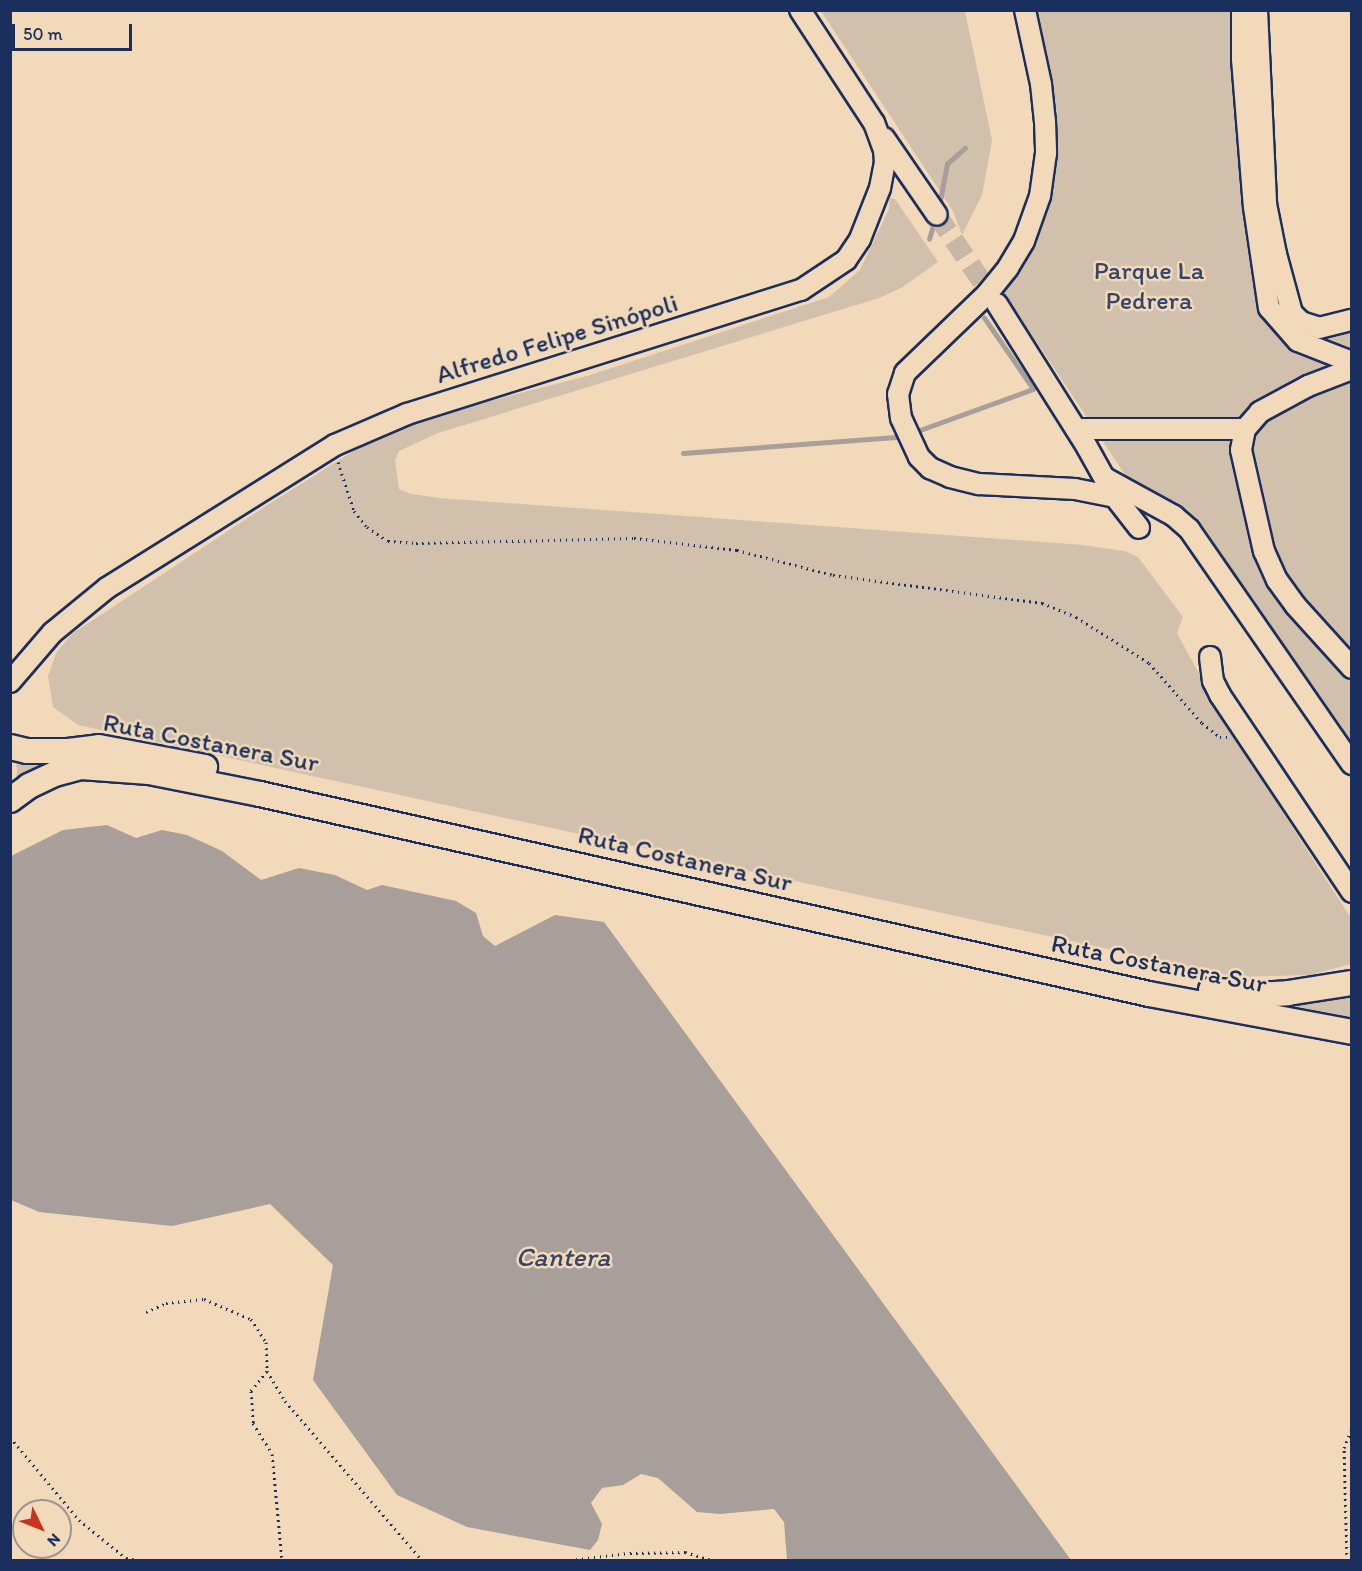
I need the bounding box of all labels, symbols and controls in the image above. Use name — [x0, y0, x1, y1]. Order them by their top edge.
scale bar — [15, 12, 135, 50]
text: 50 m — [23, 23, 63, 45]
park label: Parque La Pedrera — [1094, 255, 1204, 316]
street label: Alfredo Felipe Sinópoli — [433, 288, 681, 390]
street label: Ruta Costanera Sur — [101, 707, 321, 779]
street label: Ruta Costanera Sur — [575, 819, 795, 899]
street label: Ruta Costanera Sur — [1049, 928, 1269, 1000]
water label: Cantera — [516, 1241, 610, 1273]
north arrow — [12, 1499, 72, 1559]
text: N — [43, 1530, 65, 1551]

